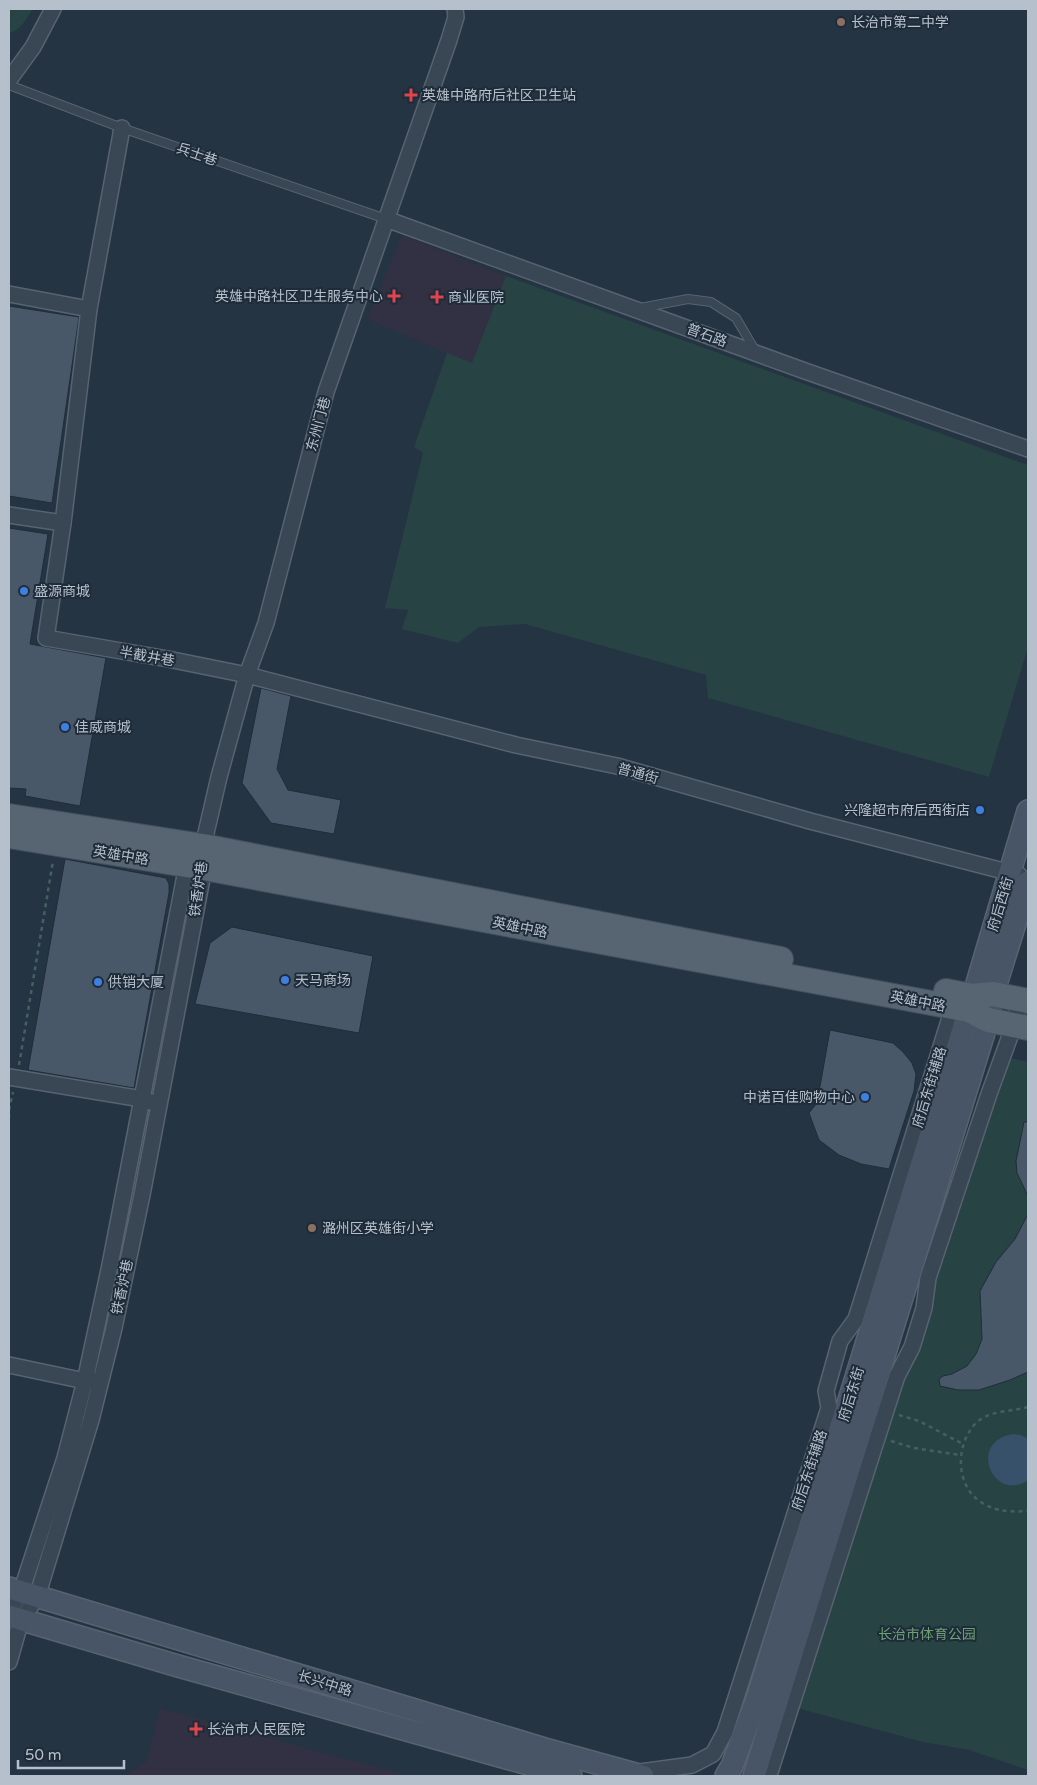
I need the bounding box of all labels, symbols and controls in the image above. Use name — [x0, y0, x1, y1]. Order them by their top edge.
place label: 长治市第二中学 — [851, 14, 949, 31]
marker: 长治市第二中学 — [835, 16, 847, 28]
place label: 英雄中路府后社区卫生站 — [422, 87, 576, 104]
marker: 英雄中路府后社区卫生站 — [404, 88, 418, 102]
street label: 兵士巷 — [174, 140, 219, 169]
place label: 英雄中路社区卫生服务中心 — [215, 288, 383, 305]
marker: 英雄中路社区卫生服务中心 — [387, 289, 401, 303]
place label: 商业医院 — [448, 289, 504, 306]
marker: 商业医院 — [430, 290, 444, 304]
street label: 普石路 — [684, 320, 729, 351]
street label: 东州门巷 — [303, 395, 334, 453]
place label: 盛源商城 — [34, 583, 90, 600]
marker: 盛源商城 — [18, 585, 30, 597]
street label: 半截井巷 — [118, 643, 176, 670]
place label: 佳威商城 — [75, 719, 131, 736]
marker: 佳威商城 — [59, 721, 71, 733]
street label: 普通街 — [615, 760, 660, 787]
place label: 兴隆超市府后西街店 — [844, 802, 970, 819]
marker: 兴隆超市府后西街店 — [974, 804, 986, 816]
street label: 英雄中路 — [92, 843, 150, 868]
street label: 铁香炉巷 — [186, 860, 211, 918]
street label: 府后西街 — [984, 875, 1017, 933]
street label: 英雄中路 — [491, 914, 549, 941]
place label: 天马商场 — [295, 972, 351, 989]
place label: 供销大厦 — [108, 974, 164, 991]
marker: 天马商场 — [279, 974, 291, 986]
marker: 供销大厦 — [92, 976, 104, 988]
street label: 英雄中路 — [889, 988, 947, 1015]
street label: 府后东街辅路 — [909, 1044, 950, 1130]
place label: 中诺百佳购物中心 — [743, 1089, 855, 1106]
marker: 中诺百佳购物中心 — [859, 1091, 871, 1103]
place label: 潞州区英雄街小学 — [322, 1220, 434, 1237]
marker: 潞州区英雄街小学 — [306, 1222, 318, 1234]
street label: 铁香炉巷 — [108, 1258, 137, 1316]
street label: 府后东街 — [835, 1365, 868, 1423]
street label: 府后东街辅路 — [788, 1428, 831, 1513]
park label: 长治市体育公园 — [878, 1626, 976, 1643]
street label: 长兴中路 — [296, 1667, 354, 1700]
place label: 长治市人民医院 — [207, 1721, 305, 1738]
marker: 长治市人民医院 — [189, 1722, 203, 1736]
scale bar — [18, 1738, 124, 1770]
text: 50 m — [25, 1746, 62, 1764]

